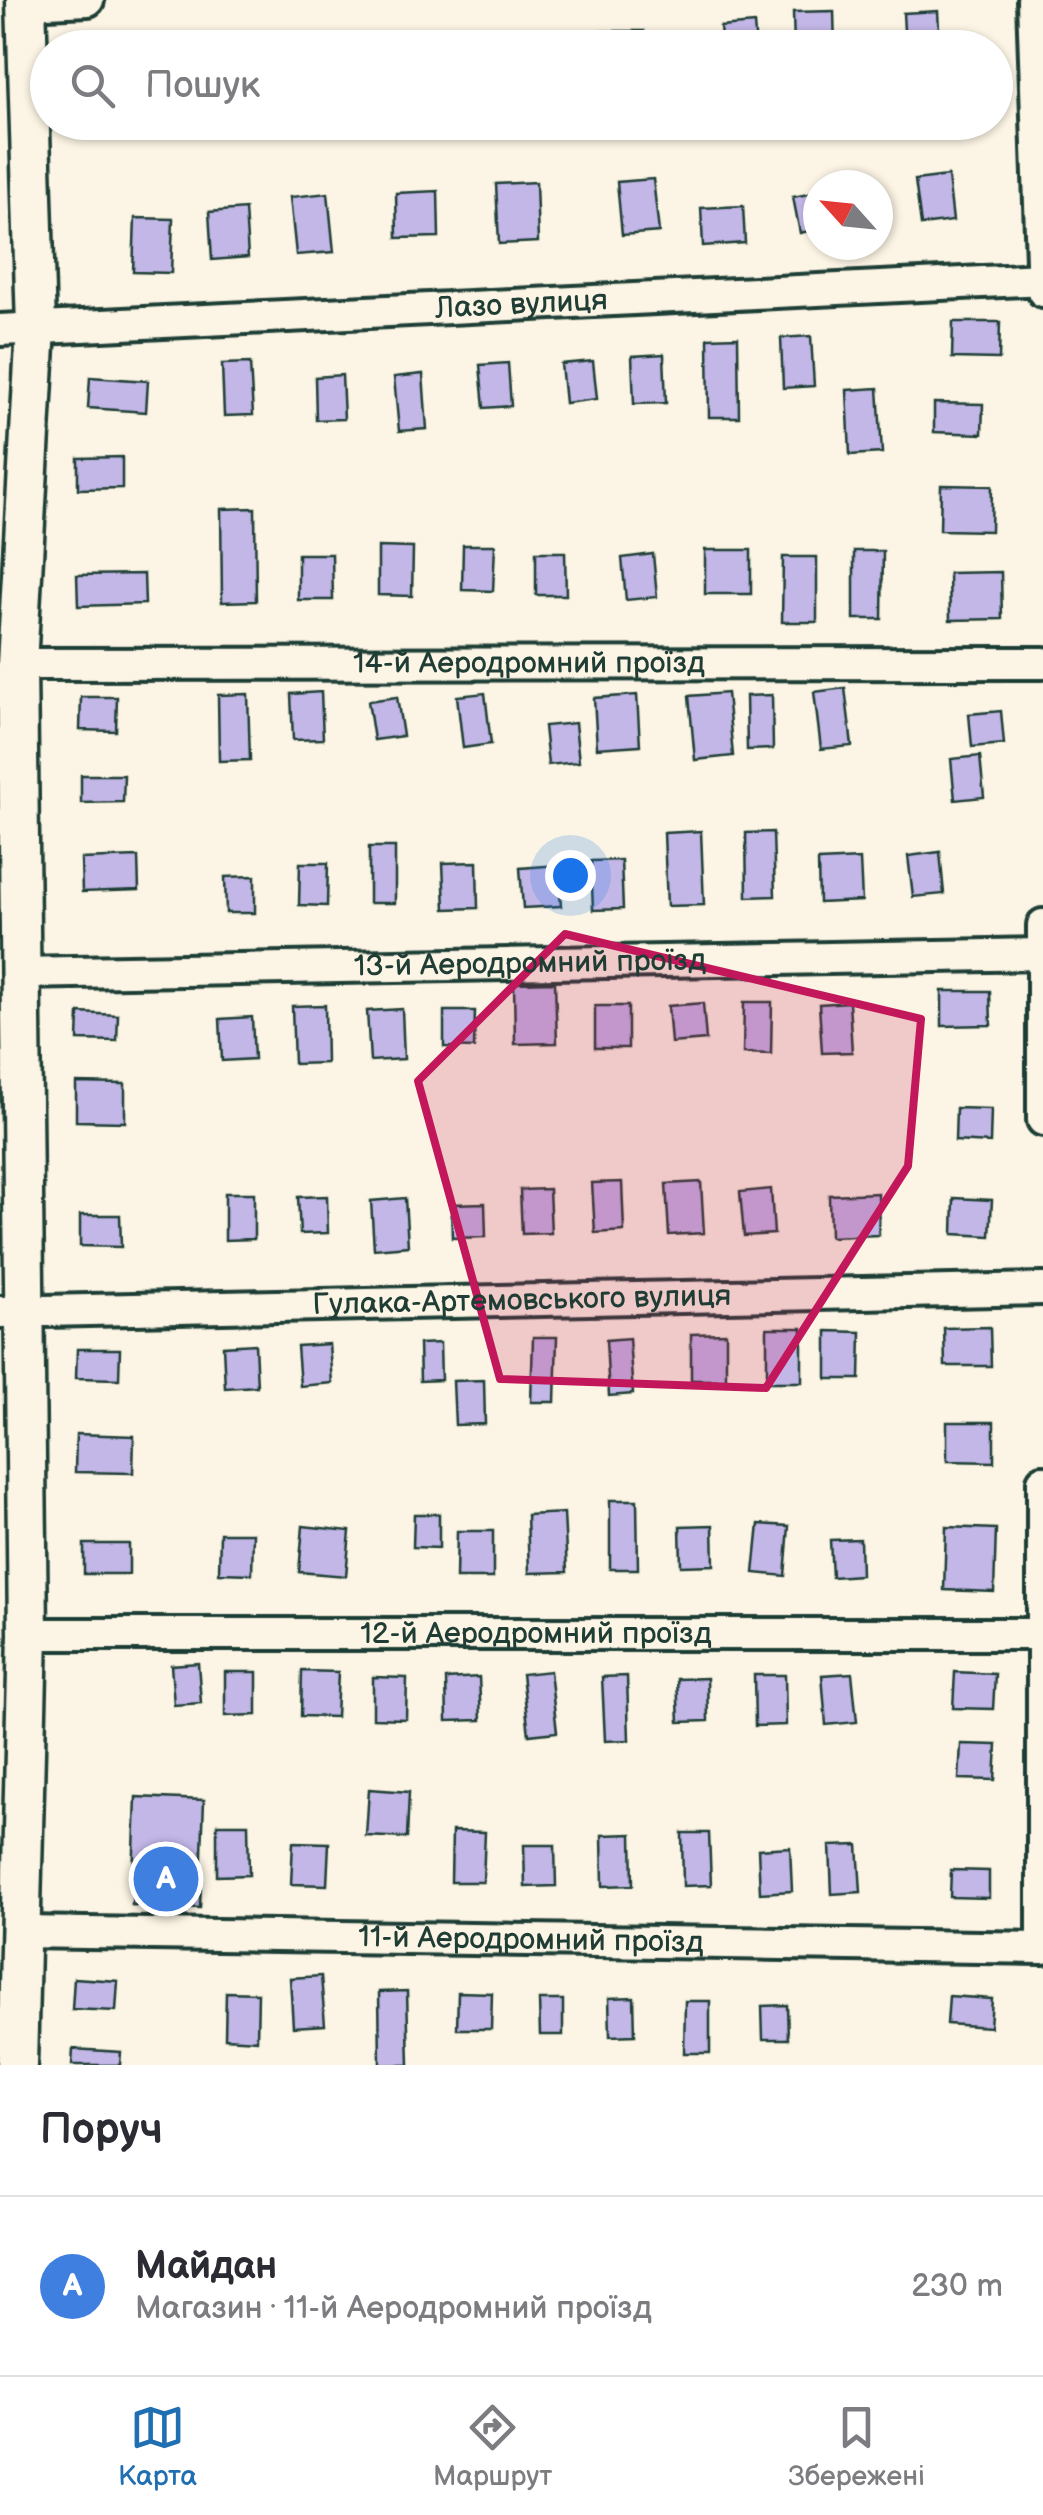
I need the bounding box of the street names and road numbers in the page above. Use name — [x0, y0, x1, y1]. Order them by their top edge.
street label: Лазо вулиця — [433, 282, 609, 327]
street label: 14-й Аеродромний проїзд — [353, 645, 705, 682]
street label: 13-й Аеродромний проїзд — [353, 942, 706, 985]
street label: Гулака-Артемовського вулиця — [312, 1278, 732, 1323]
street label: 12-й Аеродромний проїзд — [360, 1616, 712, 1652]
street label: 11-й Аеродромний проїзд — [358, 1919, 704, 1961]

